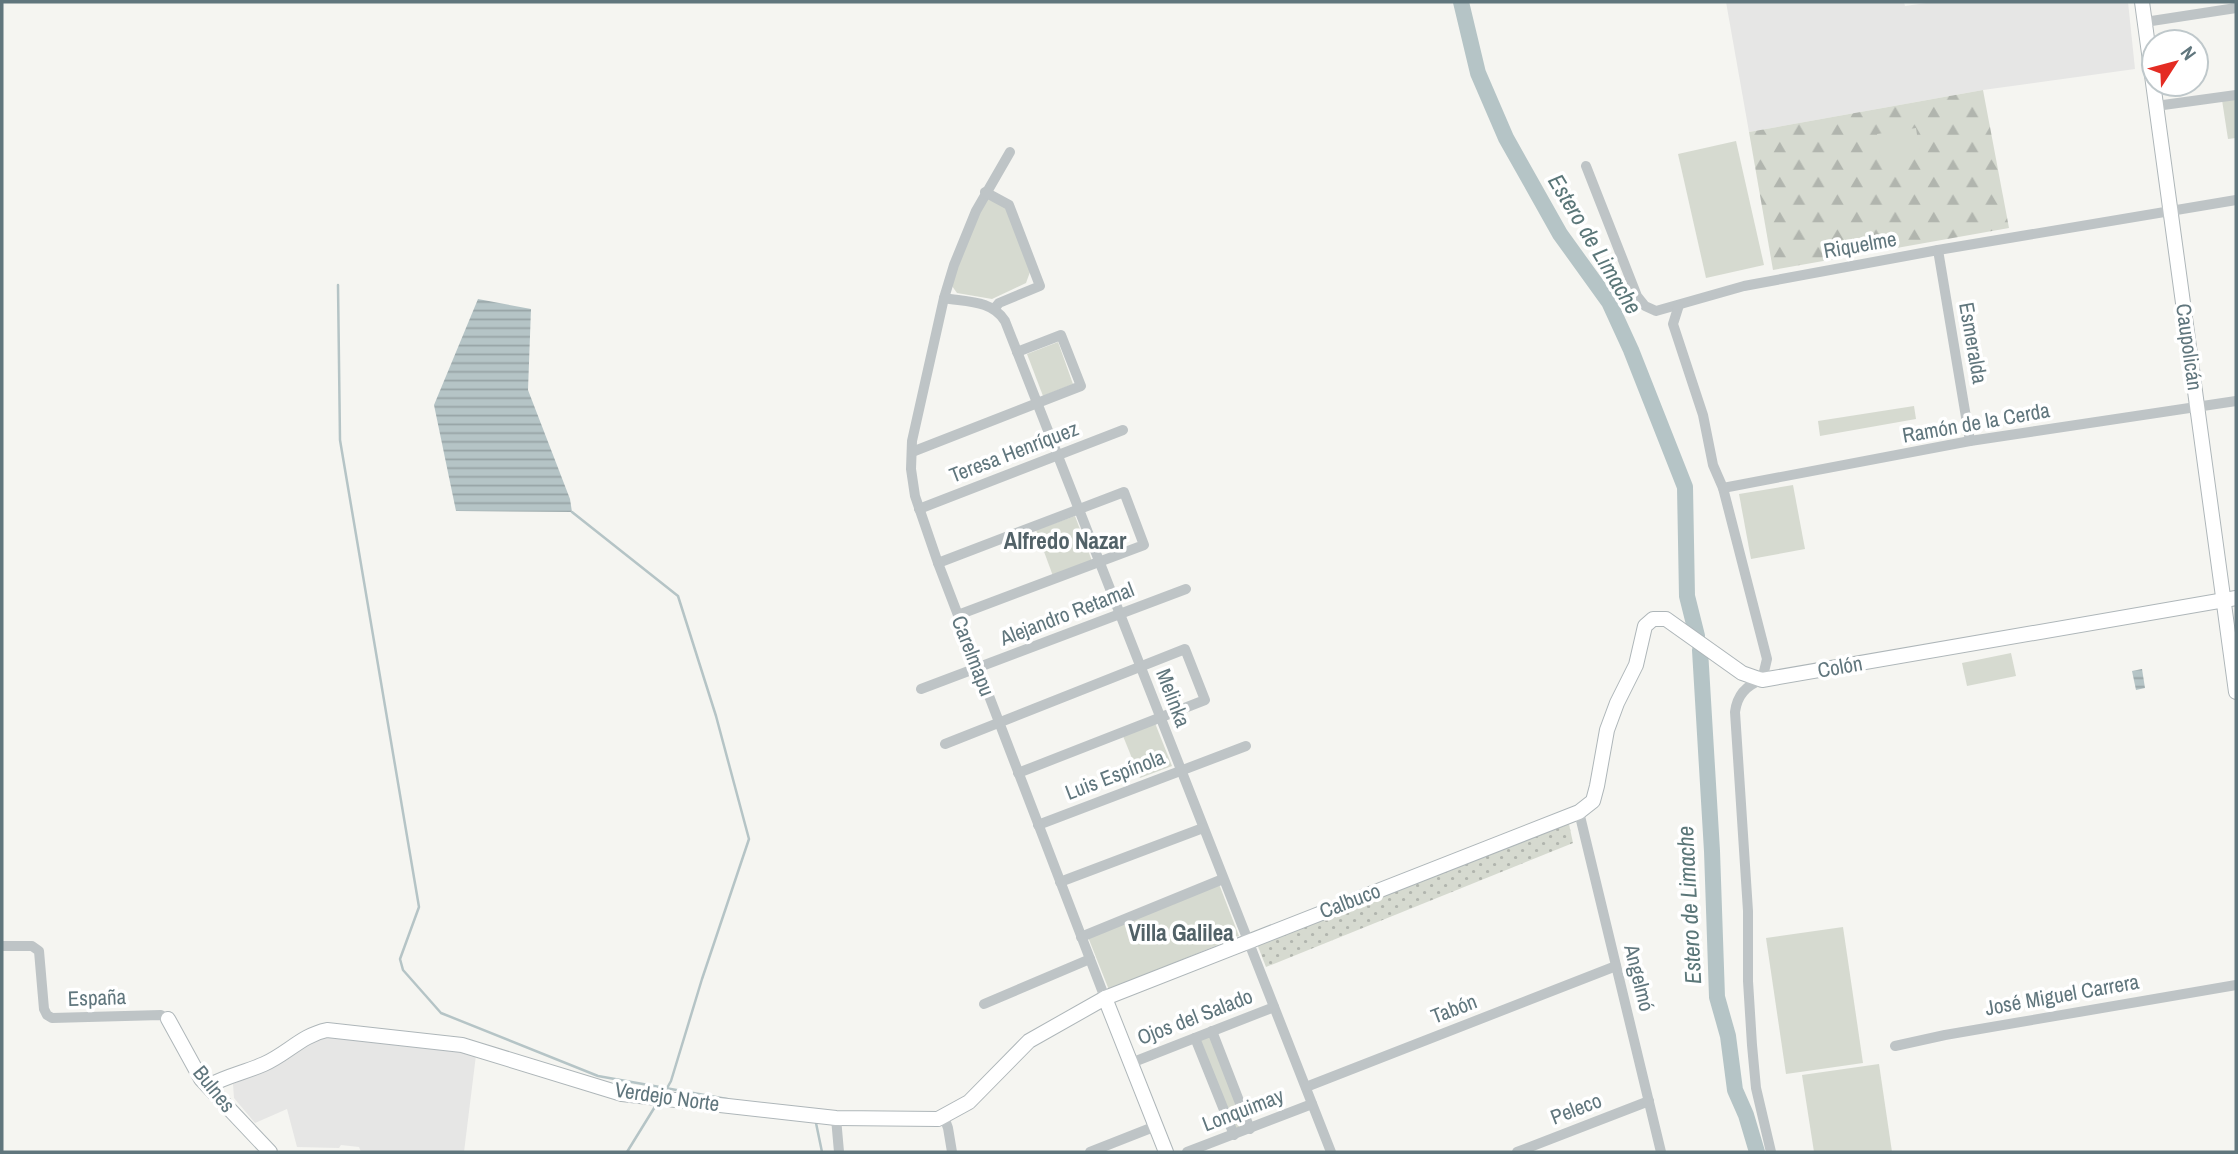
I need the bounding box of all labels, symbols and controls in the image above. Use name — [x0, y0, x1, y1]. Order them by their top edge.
north arrow — [2140, 28, 2210, 98]
text: N — [2175, 41, 2203, 65]
water label: Estero de Limache — [1541, 168, 1649, 320]
street label: Riquelme — [1821, 224, 1899, 265]
street label: Esmeralda — [1952, 300, 1995, 386]
street label: Caupolicán — [2169, 302, 2210, 392]
street label: Ramón de la Cerda — [1900, 395, 2052, 450]
street label: Teresa Henríquez — [945, 414, 1083, 489]
district label: Alfredo Nazar — [1004, 525, 1127, 556]
street label: Alejandro Retamal — [995, 575, 1138, 653]
street label: Carelmapu — [945, 611, 1002, 700]
street label: Colón — [1815, 648, 1865, 685]
street label: Melinka — [1149, 664, 1198, 732]
street label: Luis Espínola — [1061, 742, 1169, 807]
water label: Estero de Limache — [1669, 825, 1708, 985]
street label: Calbuco — [1315, 876, 1385, 925]
district label: Villa Galilea — [1128, 917, 1234, 948]
street label: Angelmó — [1617, 940, 1662, 1014]
street label: José Miguel Carrera — [1983, 967, 2142, 1022]
street label: Ojos del Salado — [1133, 981, 1257, 1052]
street label: España — [67, 982, 127, 1013]
street label: Tabón — [1427, 987, 1481, 1031]
street label: Bulnes — [187, 1059, 242, 1118]
street label: Verdejo Norte — [613, 1075, 721, 1118]
street label: Lonquimay — [1198, 1081, 1288, 1138]
street label: Peleco — [1546, 1086, 1606, 1132]

